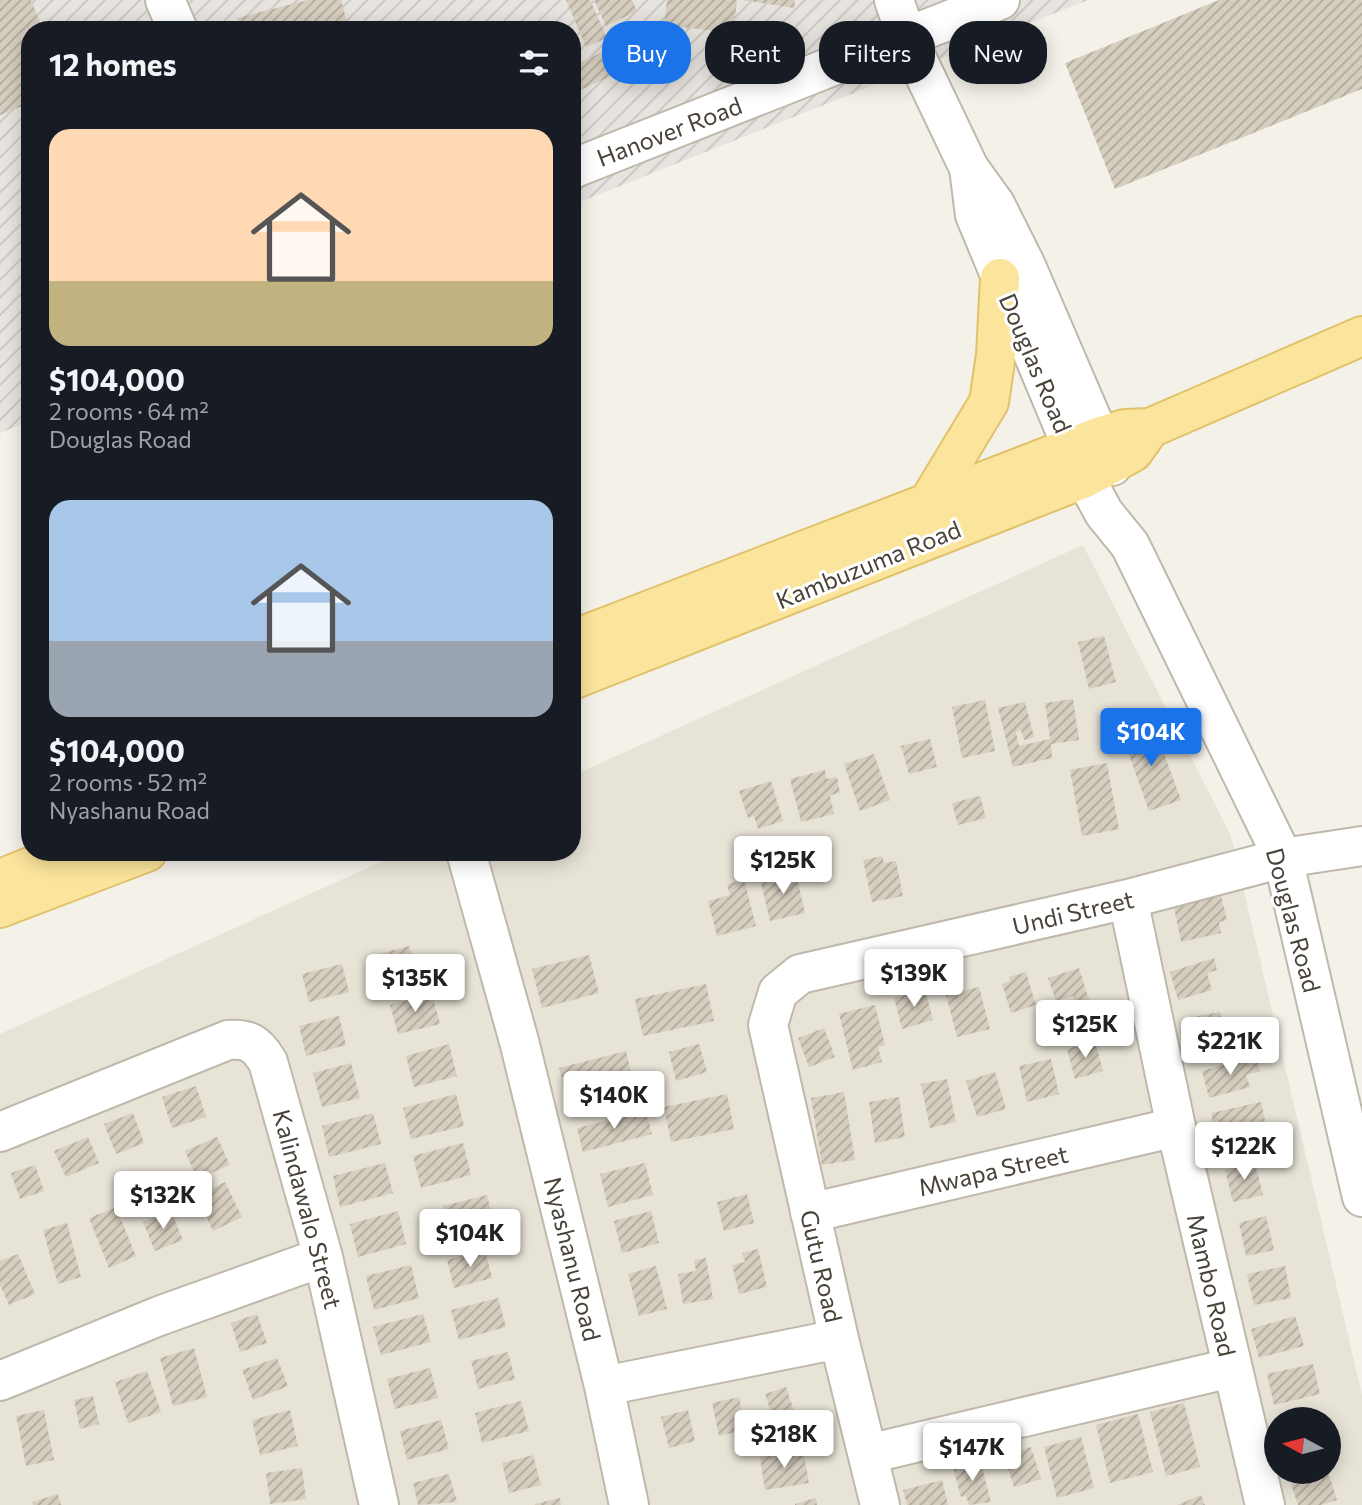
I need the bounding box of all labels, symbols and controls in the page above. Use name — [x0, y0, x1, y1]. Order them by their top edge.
chip: Buy — [602, 21, 691, 84]
chip: Rent — [705, 21, 805, 84]
chip: Filters — [819, 21, 935, 84]
chip: New — [949, 21, 1047, 84]
icon: filters — [515, 44, 553, 82]
text: 12 homes — [49, 45, 177, 82]
street label: Hanover Road — [592, 90, 746, 172]
icon: home — [238, 174, 364, 300]
street label: Douglas Road — [994, 289, 1078, 437]
text: $104,000 — [49, 360, 185, 397]
text: 2 rooms · 64 m² — [49, 397, 209, 425]
text: Douglas Road — [49, 425, 191, 453]
street label: Kambuzuma Road — [771, 514, 965, 614]
icon: home — [238, 545, 364, 671]
pin: $104K — [1102, 708, 1200, 768]
text: $104K — [1116, 717, 1186, 745]
text: $104,000 — [49, 731, 185, 768]
text: 2 rooms · 52 m² — [49, 768, 207, 796]
text: Nyashanu Road — [49, 796, 210, 824]
pin: $125K — [734, 836, 832, 896]
street label: Douglas Road — [1261, 844, 1327, 996]
text: $125K — [750, 845, 816, 873]
street label: Undi Street — [1009, 884, 1137, 940]
pin: $139K — [865, 950, 963, 1009]
pin: $135K — [366, 954, 464, 1014]
text: $139K — [880, 958, 948, 986]
text: $135K — [382, 963, 448, 991]
pin: $125K — [1036, 1000, 1134, 1060]
text: $125K — [1052, 1009, 1118, 1037]
pin: $221K — [1181, 1018, 1279, 1077]
text: $221K — [1197, 1026, 1263, 1054]
pin: $140K — [565, 1072, 663, 1131]
text: $140K — [579, 1080, 649, 1108]
street label: Kalindawalo Street — [267, 1106, 349, 1312]
pin: $122K — [1195, 1122, 1293, 1182]
text: $122K — [1211, 1131, 1277, 1159]
street label: Mwapa Street — [915, 1139, 1071, 1201]
pin: $132K — [114, 1172, 212, 1231]
street label: Nyashanu Road — [539, 1174, 607, 1344]
text: $132K — [130, 1180, 196, 1208]
street label: Gutu Road — [795, 1207, 849, 1325]
pin: $104K — [421, 1210, 519, 1269]
street label: Mambo Road — [1182, 1211, 1242, 1359]
text: $104K — [435, 1218, 505, 1246]
north arrow — [1264, 1407, 1340, 1484]
map controls — [1264, 1407, 1341, 1484]
pin: $218K — [735, 1410, 833, 1470]
text: $218K — [751, 1419, 818, 1447]
pin: $147K — [923, 1424, 1021, 1483]
text: $147K — [939, 1432, 1005, 1460]

